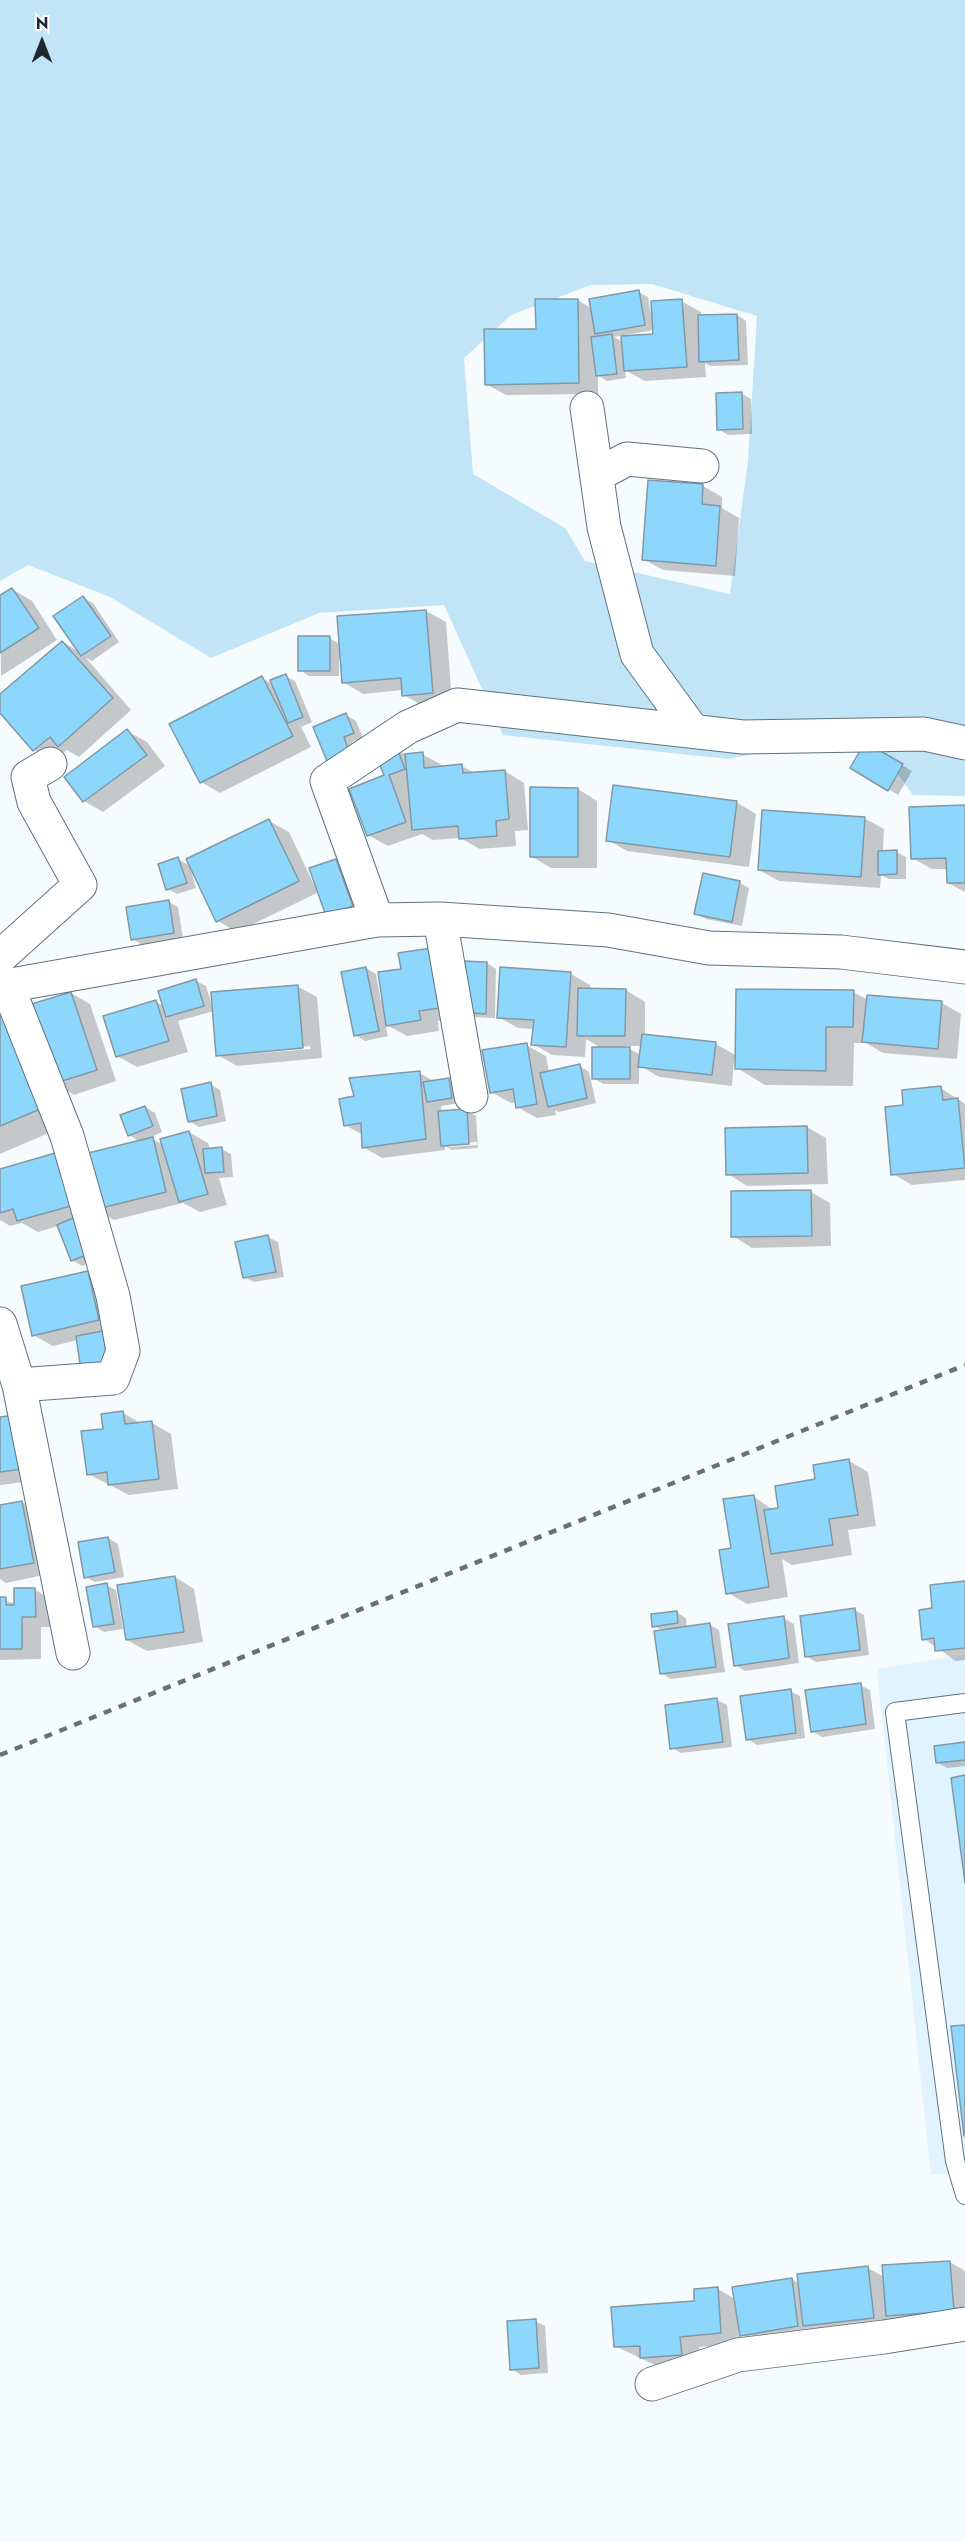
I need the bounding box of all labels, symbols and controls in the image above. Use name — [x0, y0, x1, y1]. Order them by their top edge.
north arrow — [12, 12, 72, 72]
text: N — [36, 12, 48, 35]

